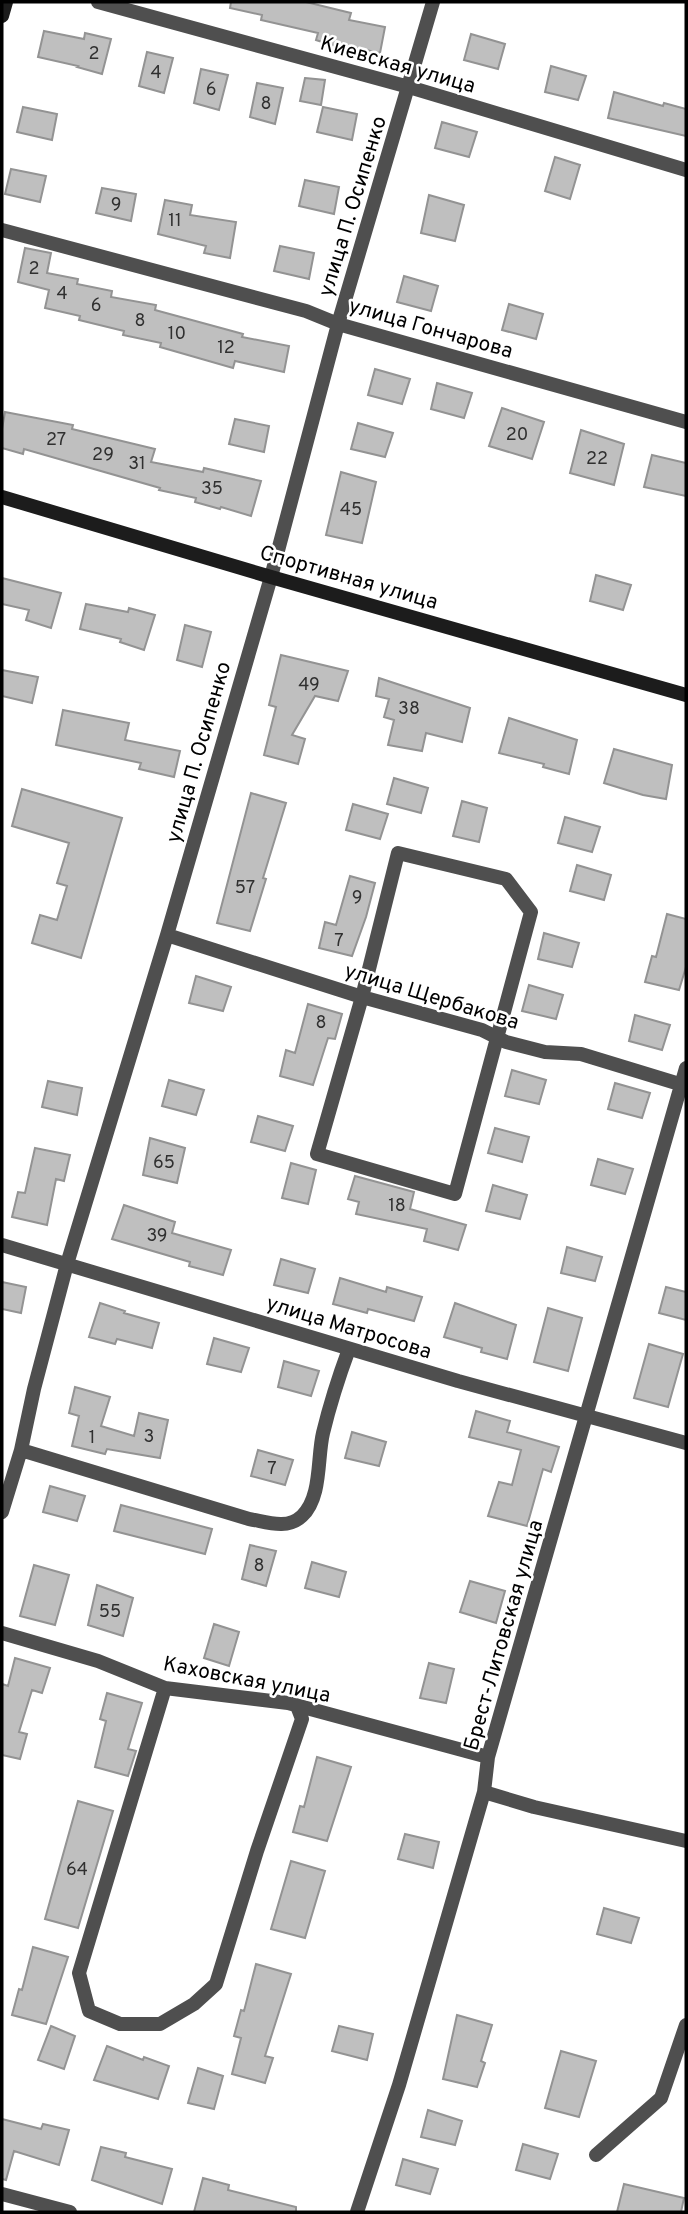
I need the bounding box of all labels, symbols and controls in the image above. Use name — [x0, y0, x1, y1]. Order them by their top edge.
street label: Киевская улица — [317, 30, 478, 101]
house number: 2 — [88, 43, 100, 66]
house number: 4 — [150, 62, 162, 85]
house number: 6 — [206, 79, 216, 102]
house number: 8 — [261, 93, 272, 116]
street label: улица П. Осипенко — [313, 113, 394, 300]
house number: 9 — [111, 194, 121, 217]
house number: 11 — [168, 210, 182, 233]
house number: 2 — [28, 258, 40, 281]
house number: 4 — [56, 283, 68, 306]
street label: улица Гончарова — [345, 293, 516, 366]
house number: 6 — [91, 295, 101, 318]
house number: 8 — [135, 310, 146, 333]
house number: 10 — [168, 323, 186, 346]
house number: 12 — [217, 337, 235, 360]
house number: 20 — [506, 424, 528, 447]
house number: 27 — [46, 429, 66, 452]
house number: 29 — [92, 444, 114, 467]
house number: 22 — [586, 448, 608, 471]
house number: 31 — [128, 453, 146, 476]
house number: 35 — [201, 478, 223, 501]
house number: 45 — [340, 499, 362, 522]
street label: Спортивная улица — [256, 540, 441, 617]
street label: улица П. Осипенко — [161, 659, 238, 846]
house number: 49 — [298, 674, 320, 697]
house number: 38 — [398, 698, 420, 721]
house number: 57 — [235, 877, 255, 900]
house number: 9 — [352, 887, 362, 910]
house number: 7 — [334, 930, 344, 953]
street label: улица Щербакова — [341, 958, 522, 1037]
house number: 8 — [316, 1012, 327, 1035]
house number: 65 — [153, 1152, 175, 1175]
house number: 18 — [388, 1195, 406, 1218]
house number: 39 — [146, 1225, 168, 1248]
street label: улица Матросова — [263, 1290, 435, 1366]
house number: 3 — [144, 1426, 154, 1449]
house number: 1 — [89, 1427, 95, 1450]
house number: 7 — [267, 1458, 277, 1481]
street label: Брест-Литовская улица — [459, 1517, 550, 1754]
house number: 8 — [254, 1555, 265, 1578]
house number: 55 — [99, 1601, 121, 1624]
street label: Каховская улица — [161, 1651, 333, 1710]
house number: 64 — [66, 1859, 88, 1882]

